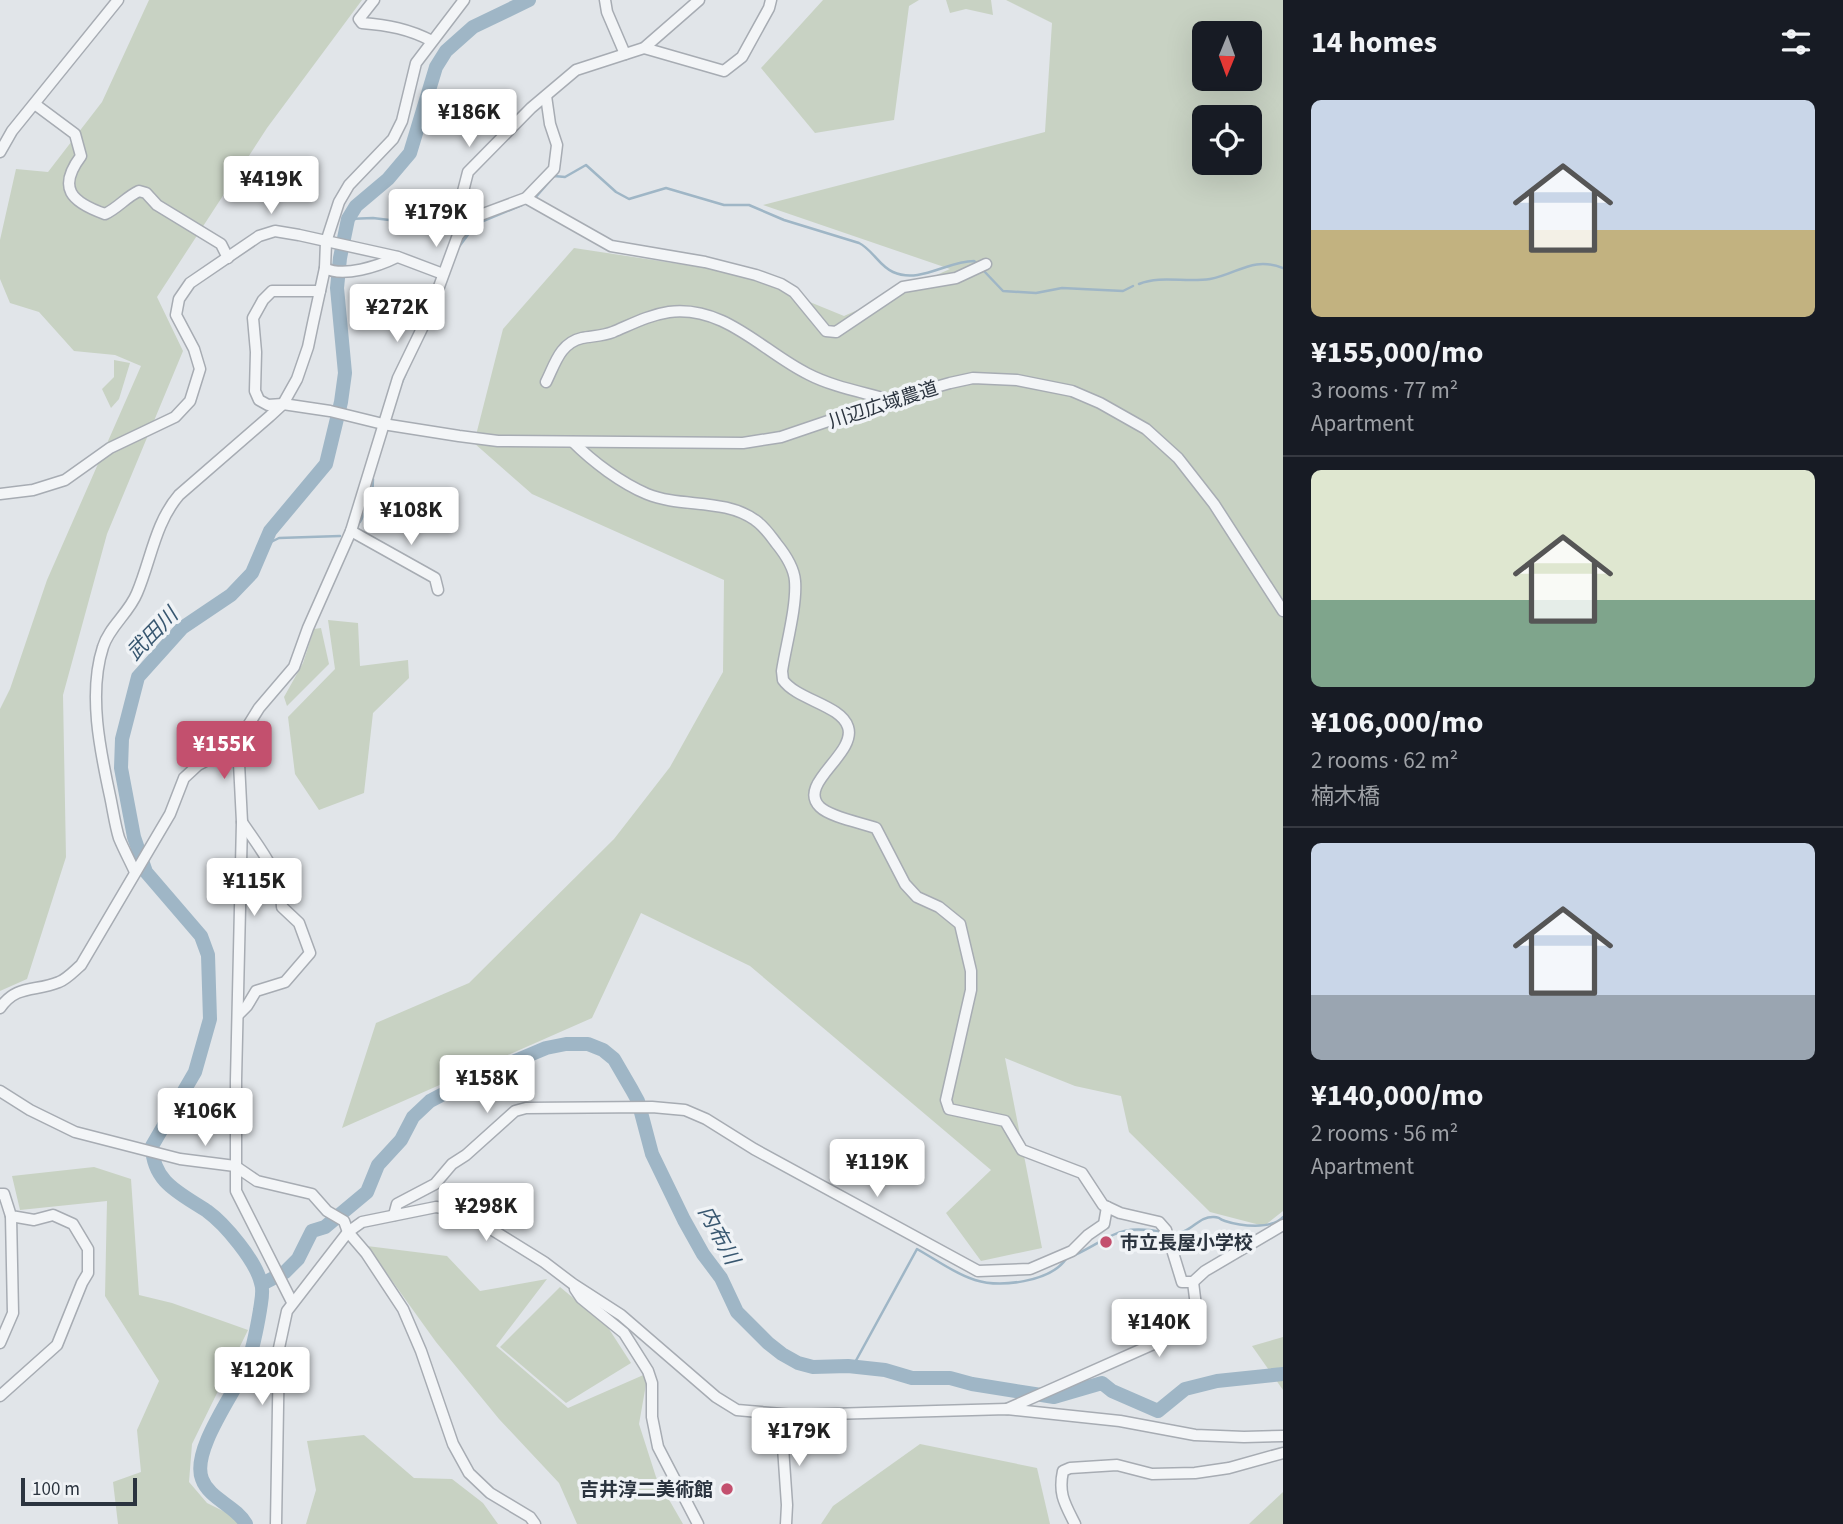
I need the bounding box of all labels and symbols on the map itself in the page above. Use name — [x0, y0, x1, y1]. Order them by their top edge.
north arrow — [1192, 21, 1262, 91]
pin: ¥186K — [420, 90, 518, 149]
pin: ¥419K — [222, 156, 320, 216]
pin: ¥179K — [387, 190, 485, 249]
pin: ¥272K — [348, 284, 446, 344]
street label: 川辺広域農道 — [825, 375, 942, 436]
pin: ¥108K — [362, 488, 460, 547]
water label: 武田川 — [119, 599, 186, 667]
pin: ¥155K — [175, 722, 273, 781]
pin: ¥115K — [205, 858, 303, 918]
pin: ¥158K — [438, 1056, 536, 1115]
pin: ¥106K — [156, 1088, 254, 1148]
pin: ¥119K — [828, 1140, 926, 1199]
pin: ¥298K — [437, 1184, 535, 1243]
water label: 内布川 — [691, 1200, 748, 1272]
place label: 市立長屋小学校 — [1120, 1230, 1253, 1257]
marker: 市立長屋小学校 — [1098, 1234, 1114, 1250]
pin: ¥140K — [1110, 1300, 1208, 1359]
pin: ¥120K — [213, 1348, 311, 1407]
pin: ¥179K — [750, 1408, 848, 1468]
scale bar — [21, 1475, 136, 1507]
place label: 吉井淳二美術館 — [580, 1477, 713, 1504]
marker: 吉井淳二美術館 — [719, 1481, 735, 1497]

